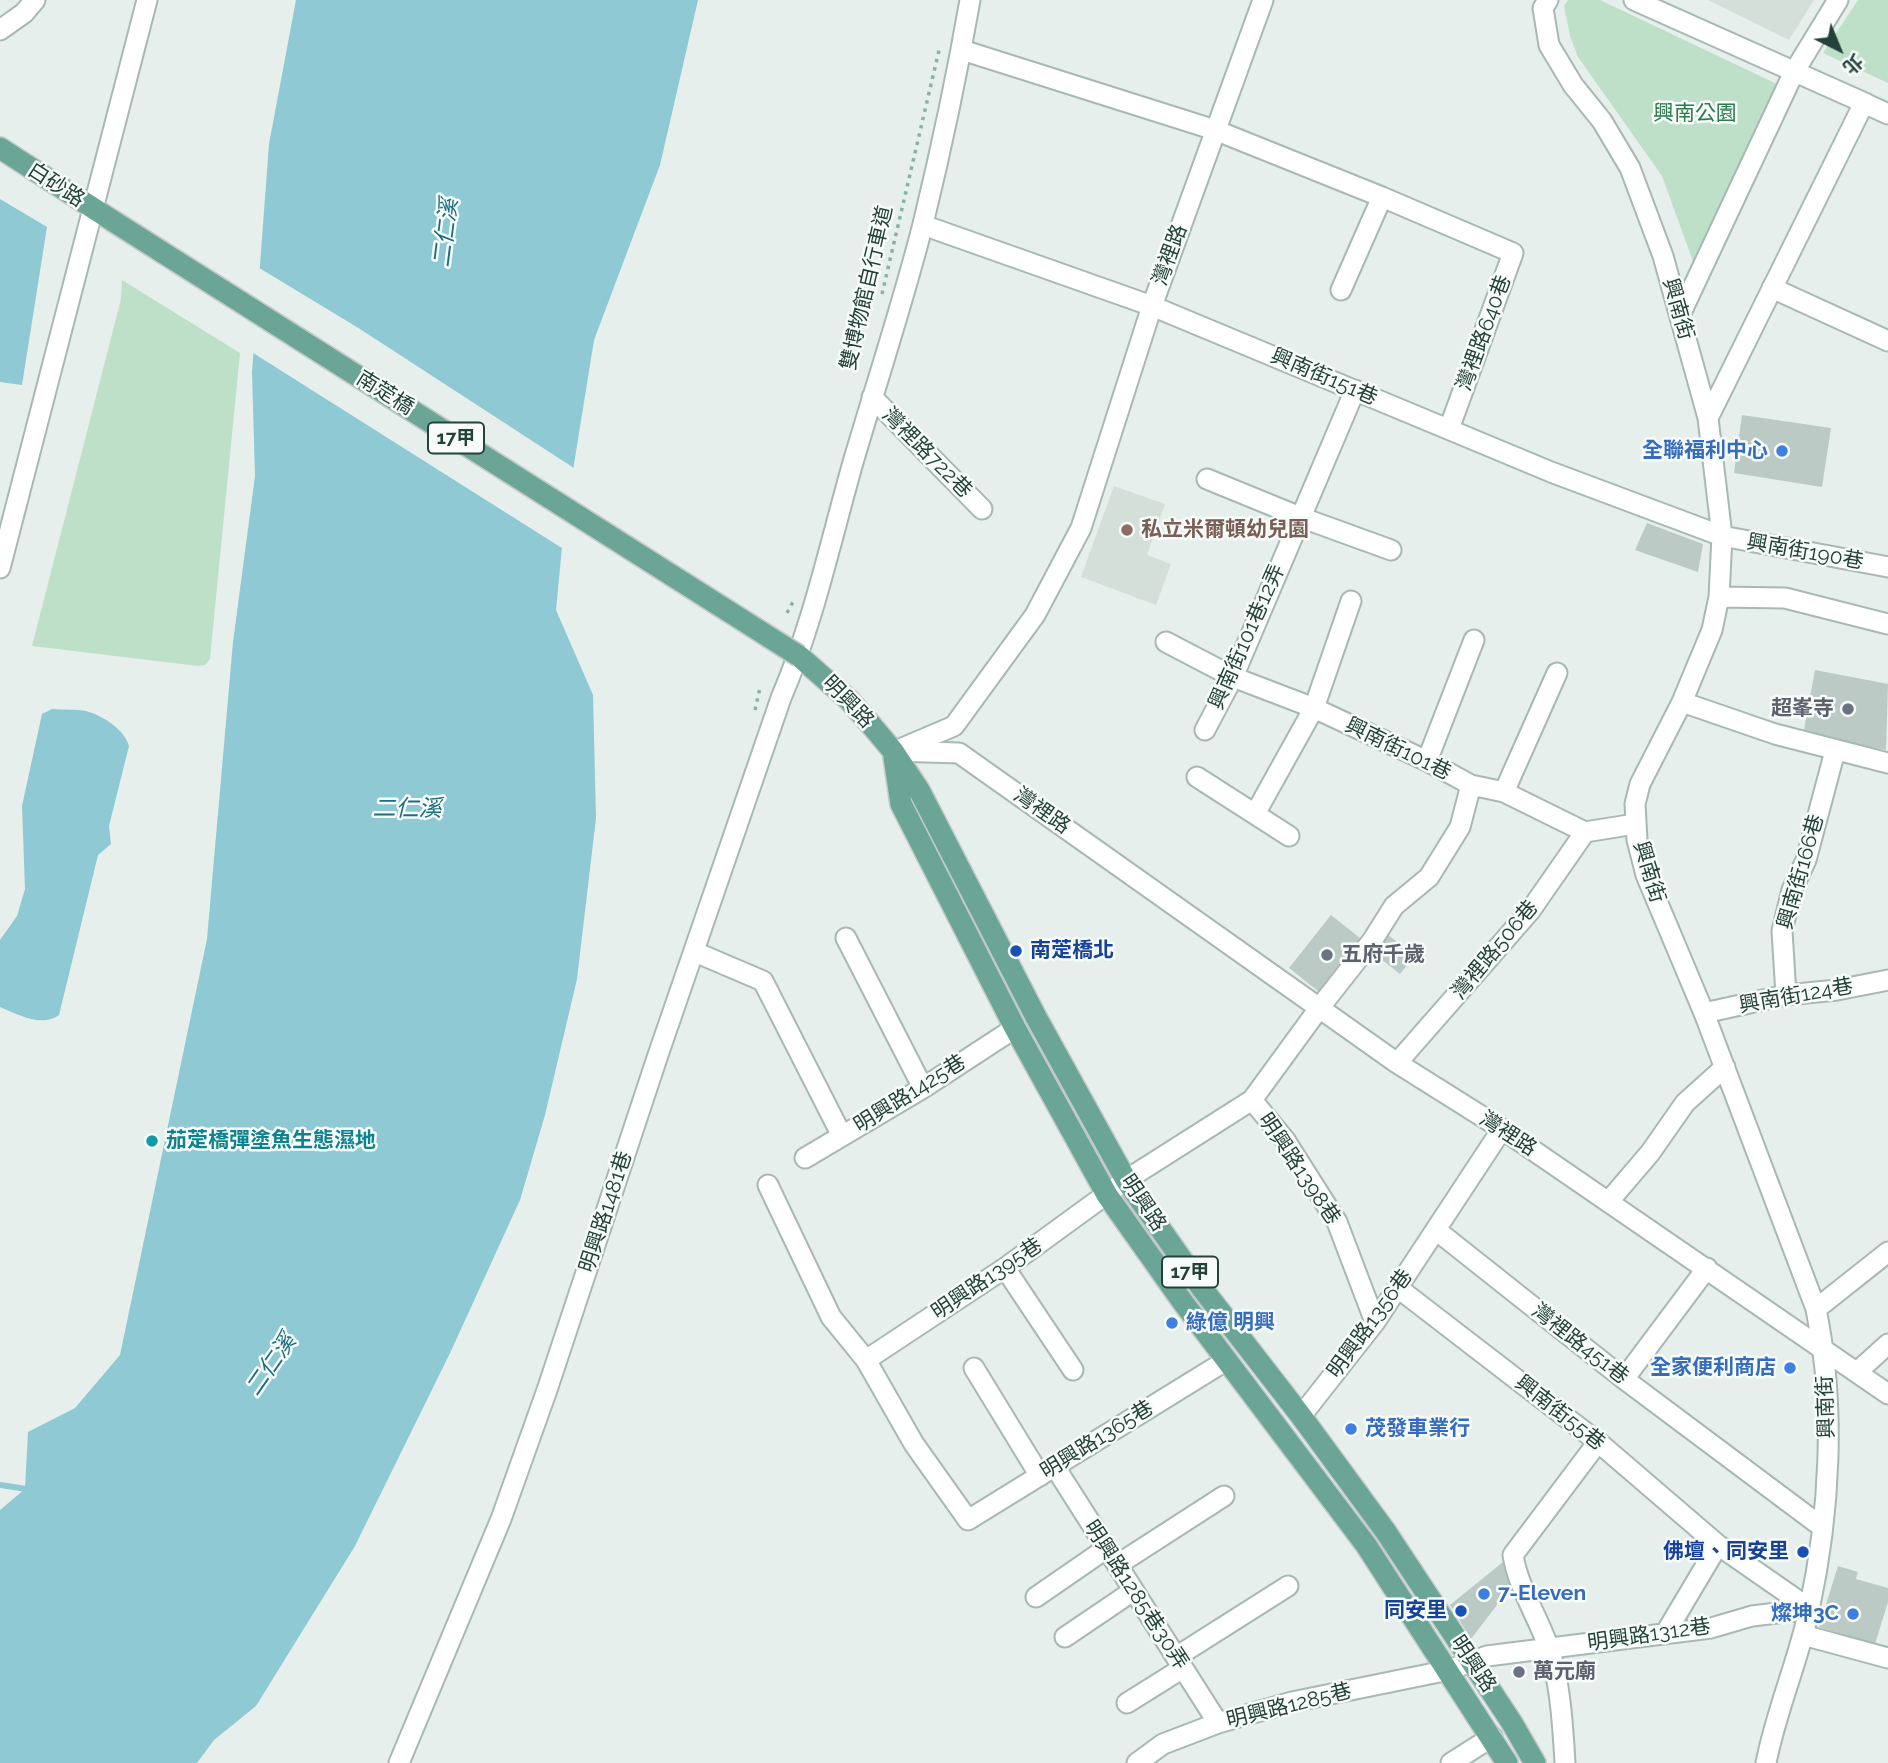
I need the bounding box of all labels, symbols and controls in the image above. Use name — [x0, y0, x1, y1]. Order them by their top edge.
north arrow — [1804, 14, 1874, 84]
text: 北 — [1839, 50, 1868, 79]
park label: 興南公園 — [1653, 101, 1737, 127]
street label: 白砂路 — [23, 157, 89, 213]
water label: 二仁溪 — [428, 197, 464, 269]
street label: 雙博物館自行車道 — [836, 203, 898, 373]
street label: 灣裡路 — [1147, 221, 1193, 289]
street label: 灣裡路640巷 — [1451, 272, 1517, 394]
street label: 興南街 — [1657, 275, 1699, 343]
street label: 興南街151巷 — [1267, 343, 1381, 411]
street label: 南萣橋 — [352, 366, 418, 420]
street label: 灣裡路722巷 — [877, 403, 977, 503]
road number: 17甲 — [428, 422, 484, 453]
place label: 全聯福利中心 — [1642, 438, 1768, 464]
marker: 全聯福利中心 — [1774, 443, 1790, 459]
place label: 私立米爾頓幼兒園 — [1141, 517, 1309, 543]
marker: 私立米爾頓幼兒園 — [1119, 522, 1135, 538]
street label: 興南街190巷 — [1745, 529, 1865, 575]
street label: 興南街101巷12弄 — [1204, 561, 1290, 713]
street label: 明興路 — [817, 671, 879, 733]
place label: 超峯寺 — [1771, 696, 1834, 722]
marker: 超峯寺 — [1840, 701, 1856, 717]
street label: 興南街101巷 — [1341, 713, 1455, 785]
street label: 灣裡路 — [1009, 783, 1075, 839]
water label: 二仁溪 — [373, 795, 441, 823]
street label: 興南街166巷 — [1773, 812, 1829, 932]
street label: 興南街 — [1628, 838, 1670, 906]
street label: 灣裡路506巷 — [1446, 896, 1544, 1004]
place label: 南萣橋北 — [1030, 938, 1114, 964]
place label: 五府千歲 — [1341, 942, 1425, 968]
marker: 南萣橋北 — [1008, 943, 1024, 959]
marker: 五府千歲 — [1319, 947, 1335, 963]
street label: 興南街124巷 — [1737, 974, 1855, 1018]
street label: 明興路1425巷 — [850, 1050, 970, 1138]
street label: 灣裡路 — [1475, 1106, 1541, 1162]
street label: 明興路1398巷 — [1252, 1108, 1346, 1230]
place label: 茄萣橋彈塗魚生態濕地 — [166, 1128, 376, 1154]
marker: 茄萣橋彈塗魚生態濕地 — [144, 1133, 160, 1149]
street label: 明興路1481巷 — [575, 1148, 637, 1276]
street label: 明興路 — [1115, 1170, 1171, 1236]
street label: 明興路1395巷 — [927, 1233, 1047, 1325]
road number: 17甲 — [1162, 1256, 1218, 1288]
street label: 明興路1356巷 — [1322, 1265, 1418, 1383]
street label: 灣裡路451巷 — [1527, 1298, 1633, 1390]
place label: 綠億 明興 — [1186, 1310, 1275, 1336]
marker: 綠億 明興 — [1164, 1315, 1180, 1331]
water label: 二仁溪 — [240, 1329, 302, 1401]
place label: 全家便利商店 — [1650, 1355, 1776, 1381]
marker: 全家便利商店 — [1782, 1360, 1798, 1376]
street label: 興南街55巷 — [1510, 1370, 1610, 1456]
street label: 興南街 — [1812, 1375, 1840, 1439]
street label: 明興路1365巷 — [1036, 1395, 1158, 1485]
place label: 茂發車業行 — [1365, 1416, 1470, 1442]
marker: 茂發車業行 — [1343, 1421, 1359, 1437]
street label: 明興路1285巷30弄 — [1078, 1516, 1194, 1674]
place label: 佛壇、同安里 — [1663, 1539, 1789, 1565]
marker: 佛壇、同安里 — [1795, 1544, 1811, 1560]
place label: 7-Eleven — [1498, 1581, 1586, 1607]
marker: 7-Eleven — [1476, 1586, 1492, 1602]
place label: 同安里 — [1384, 1598, 1447, 1624]
place label: 燦坤3C — [1771, 1601, 1839, 1627]
marker: 同安里 — [1453, 1603, 1469, 1619]
marker: 燦坤3C — [1845, 1606, 1861, 1622]
street label: 明興路1312巷 — [1586, 1614, 1712, 1656]
street label: 明興路 — [1445, 1631, 1501, 1697]
place label: 萬元廟 — [1533, 1659, 1596, 1685]
marker: 萬元廟 — [1511, 1664, 1527, 1680]
street label: 明興路1285巷 — [1224, 1678, 1354, 1734]

